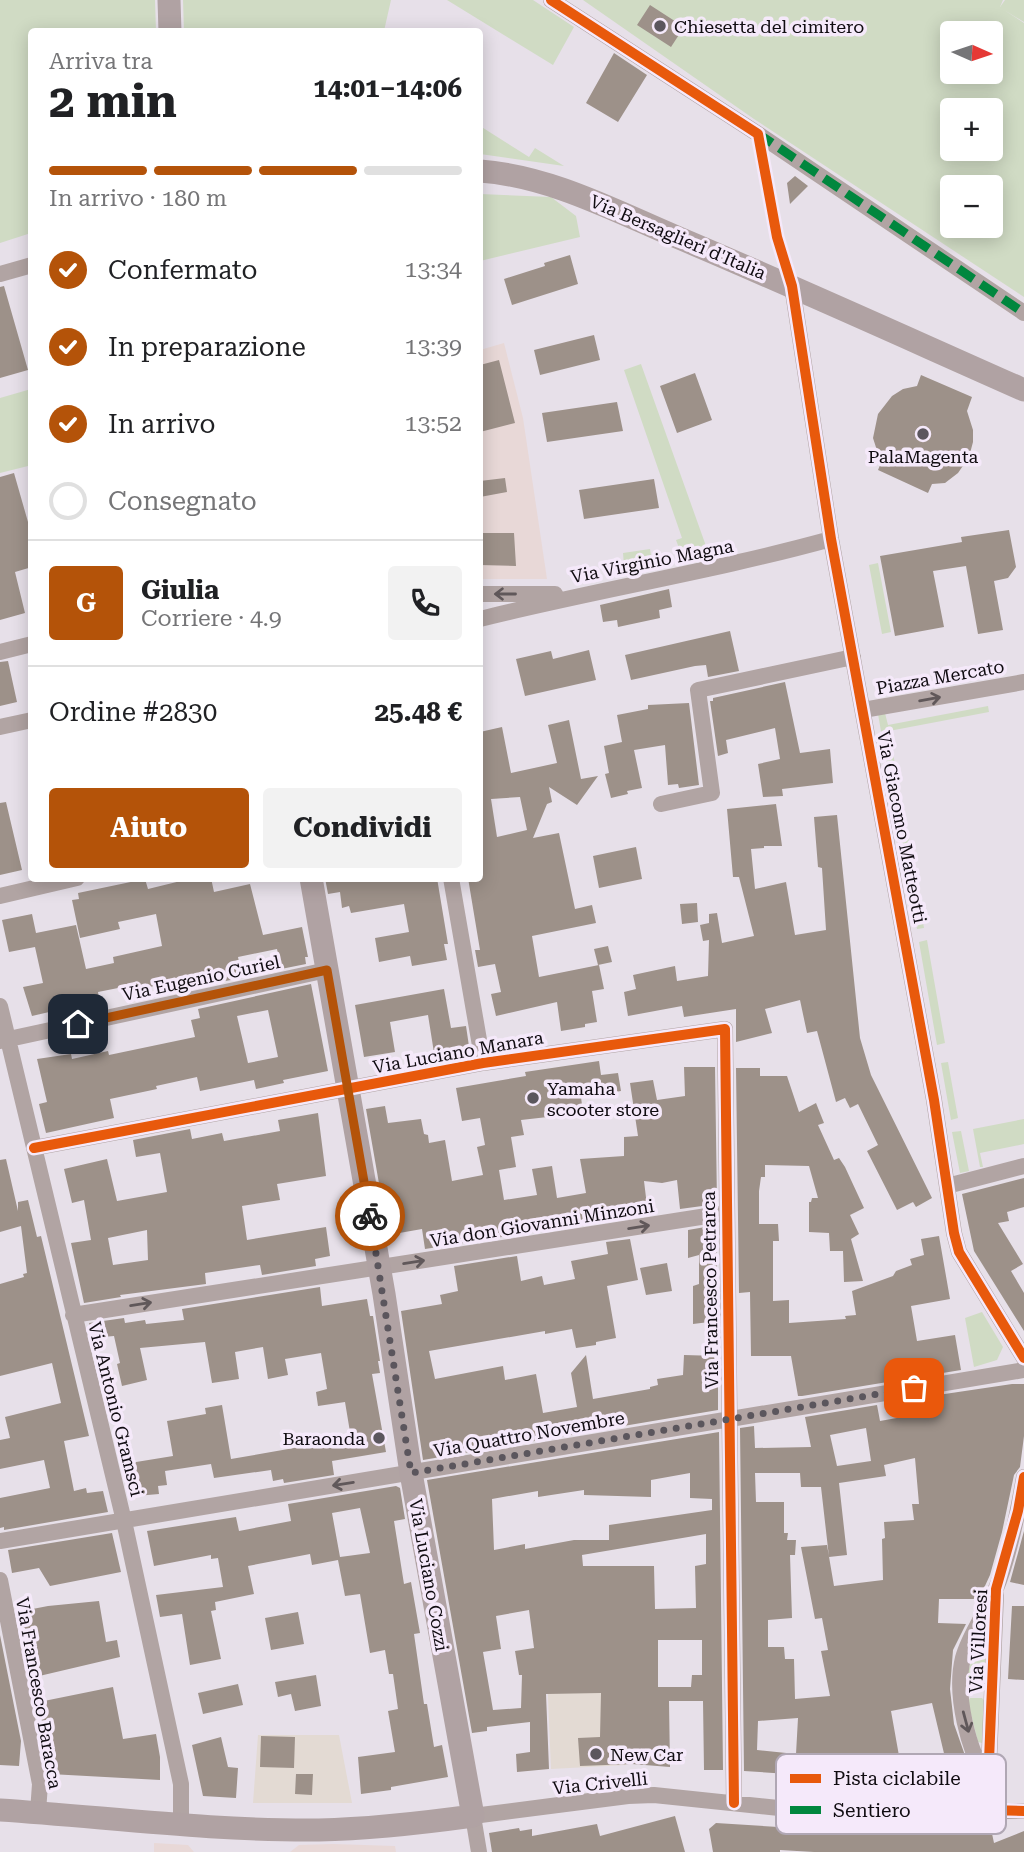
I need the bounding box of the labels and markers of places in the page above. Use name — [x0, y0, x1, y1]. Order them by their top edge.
place label: Chiesetta del cimitero — [674, 16, 864, 37]
marker: Chiesetta del cimitero — [652, 18, 668, 34]
marker: PalaMagenta — [915, 426, 931, 442]
place label: PalaMagenta — [868, 446, 979, 467]
pin — [48, 994, 108, 1054]
place label: Yamaha scooter store — [547, 1078, 659, 1120]
marker: Yamaha scooter store — [525, 1090, 541, 1106]
pin — [884, 1358, 944, 1418]
place label: Baraonda — [283, 1428, 365, 1449]
marker: Baraonda — [371, 1430, 387, 1446]
place label: New Car — [610, 1744, 683, 1765]
marker: New Car — [588, 1746, 604, 1762]

